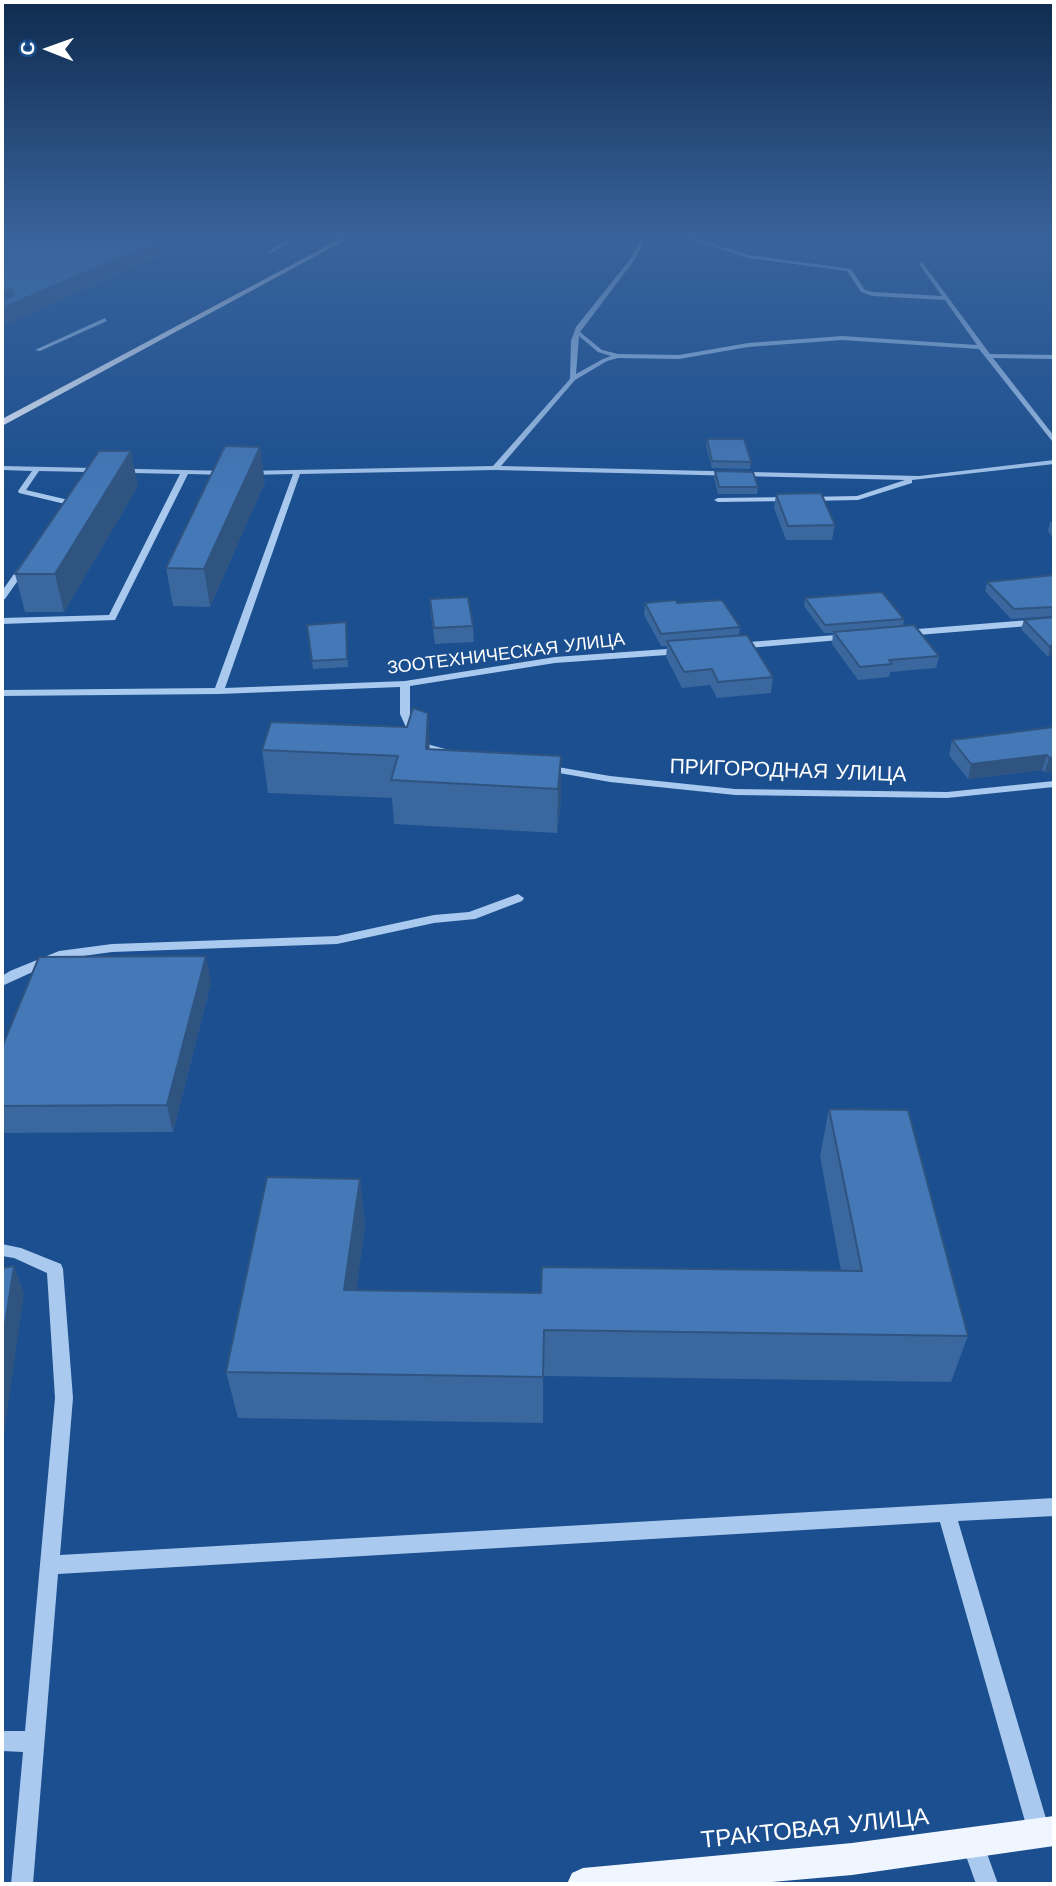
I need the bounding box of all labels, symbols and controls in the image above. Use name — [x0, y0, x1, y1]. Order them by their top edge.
north arrow — [14, 14, 84, 84]
text: С — [16, 42, 39, 56]
street label: ЗООТЕХНИЧЕСКАЯ УЛИЦА — [386, 629, 626, 679]
street label: ПРИГОРОДНАЯ УЛИЦА — [669, 754, 907, 788]
street label: ТРАКТОВАЯ УЛИЦА — [699, 1803, 931, 1855]

